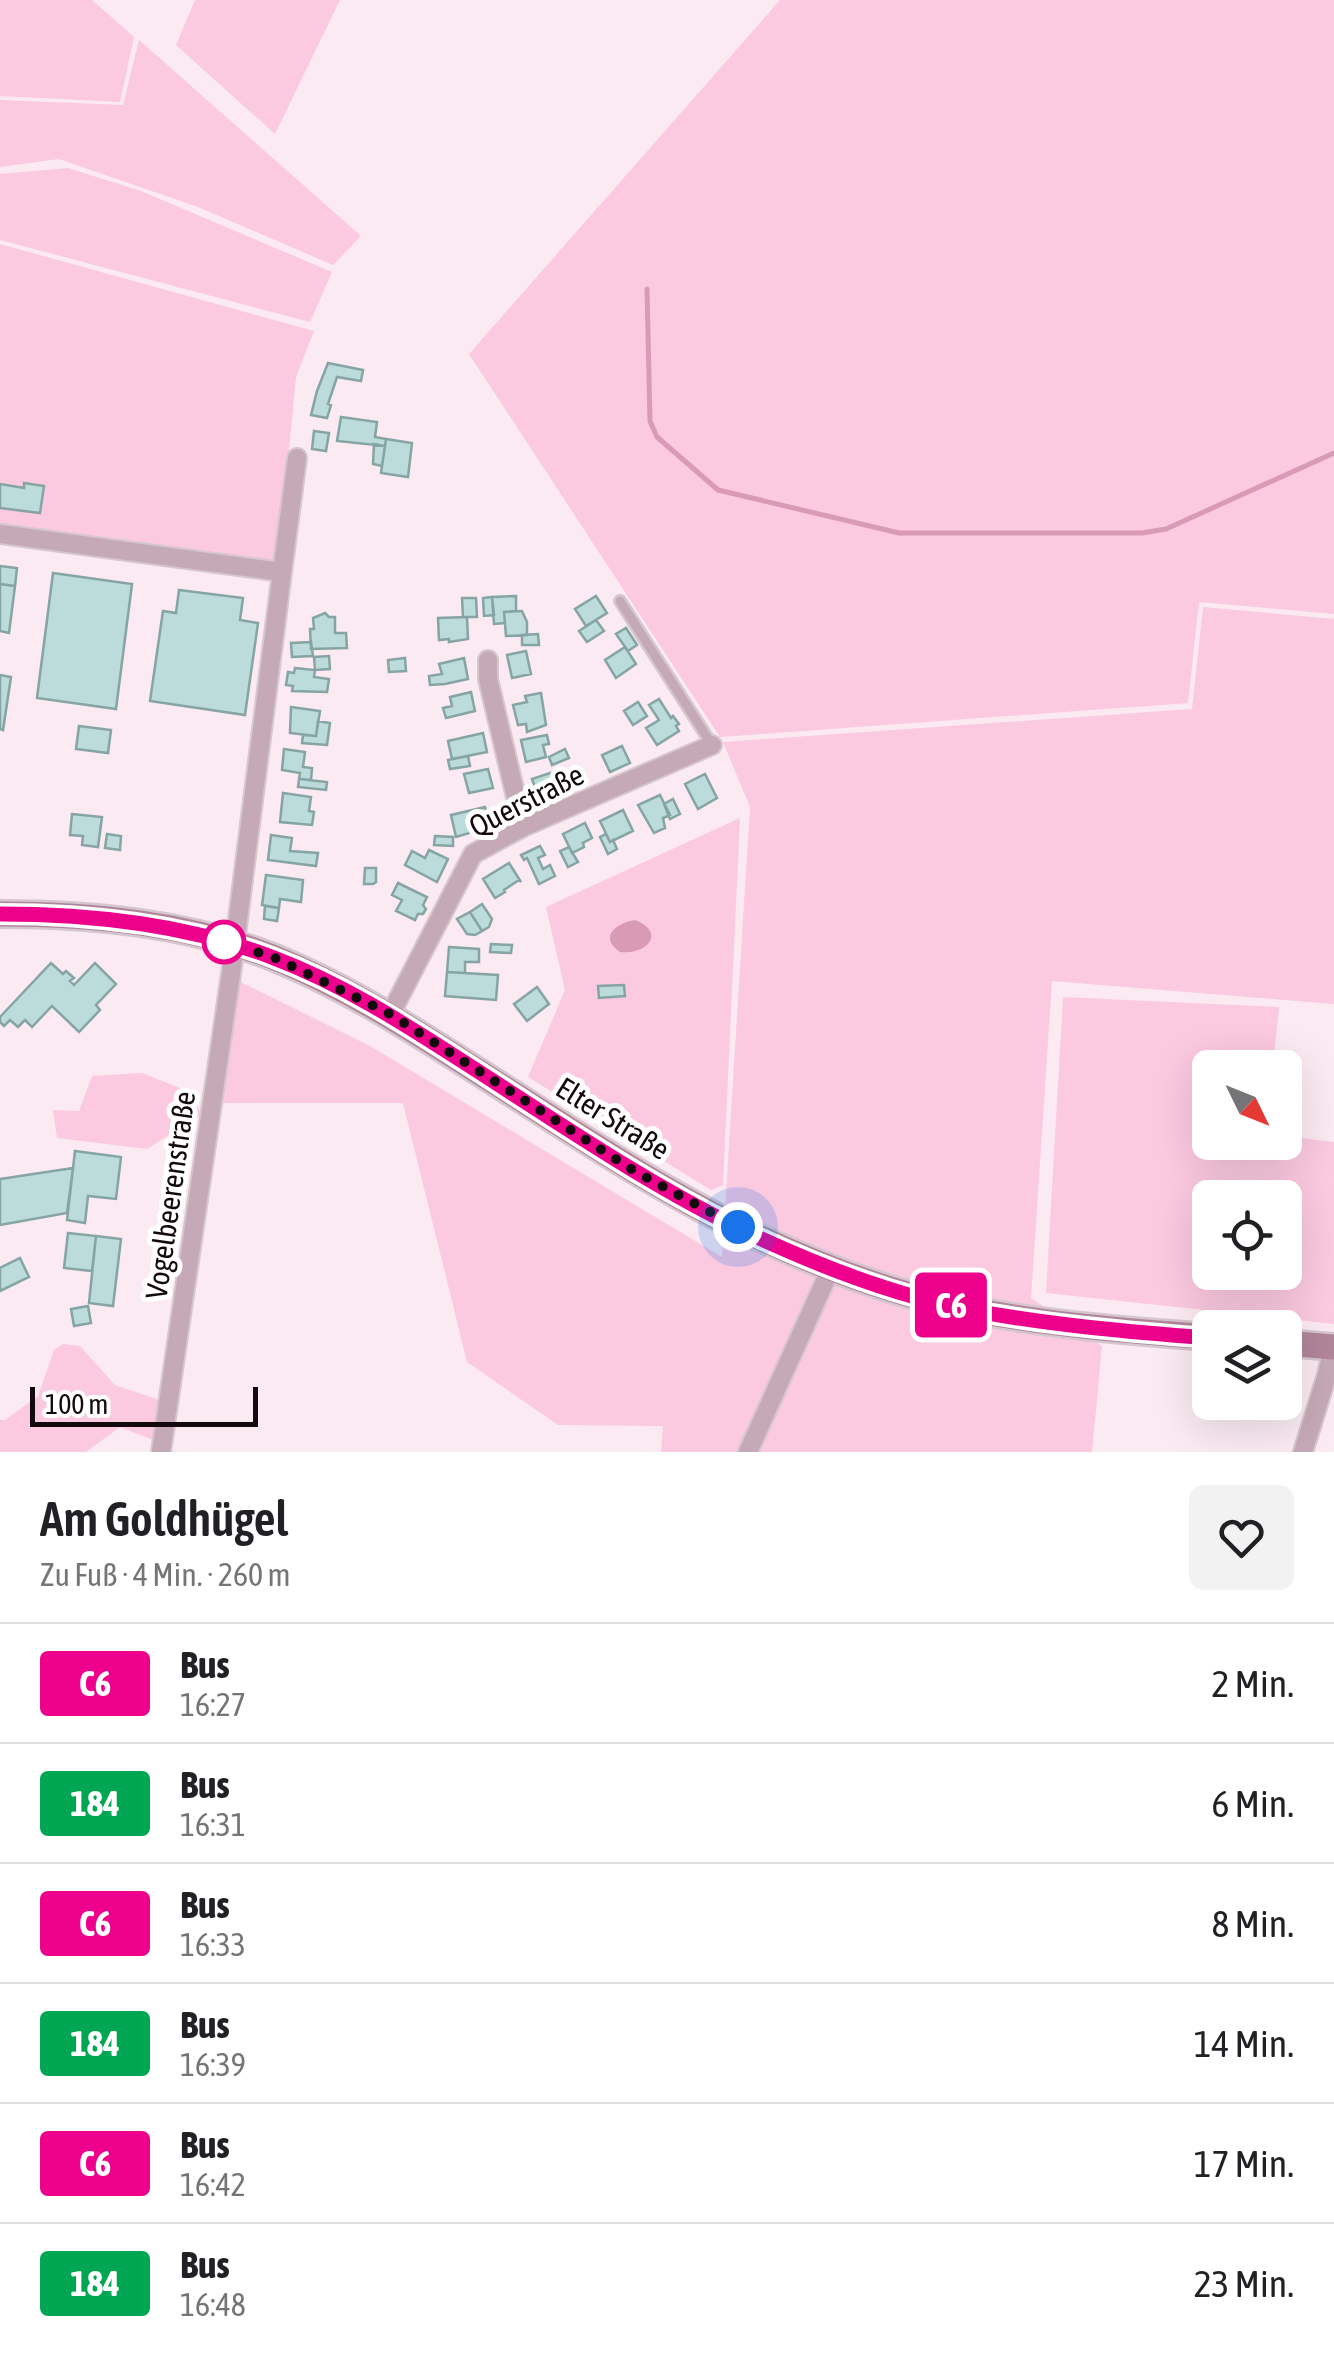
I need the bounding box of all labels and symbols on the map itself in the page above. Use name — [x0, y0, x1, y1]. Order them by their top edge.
street label: Querstraße — [463, 757, 589, 843]
unlabelled marker — [203, 921, 245, 963]
north arrow — [1192, 1050, 1302, 1160]
street label: Elter Straße — [550, 1070, 676, 1166]
street label: Vogelbeerenstraße — [139, 1089, 201, 1301]
your location — [713, 1202, 763, 1252]
line badge: C6 — [906, 1272, 996, 1338]
scale bar — [30, 1382, 258, 1426]

